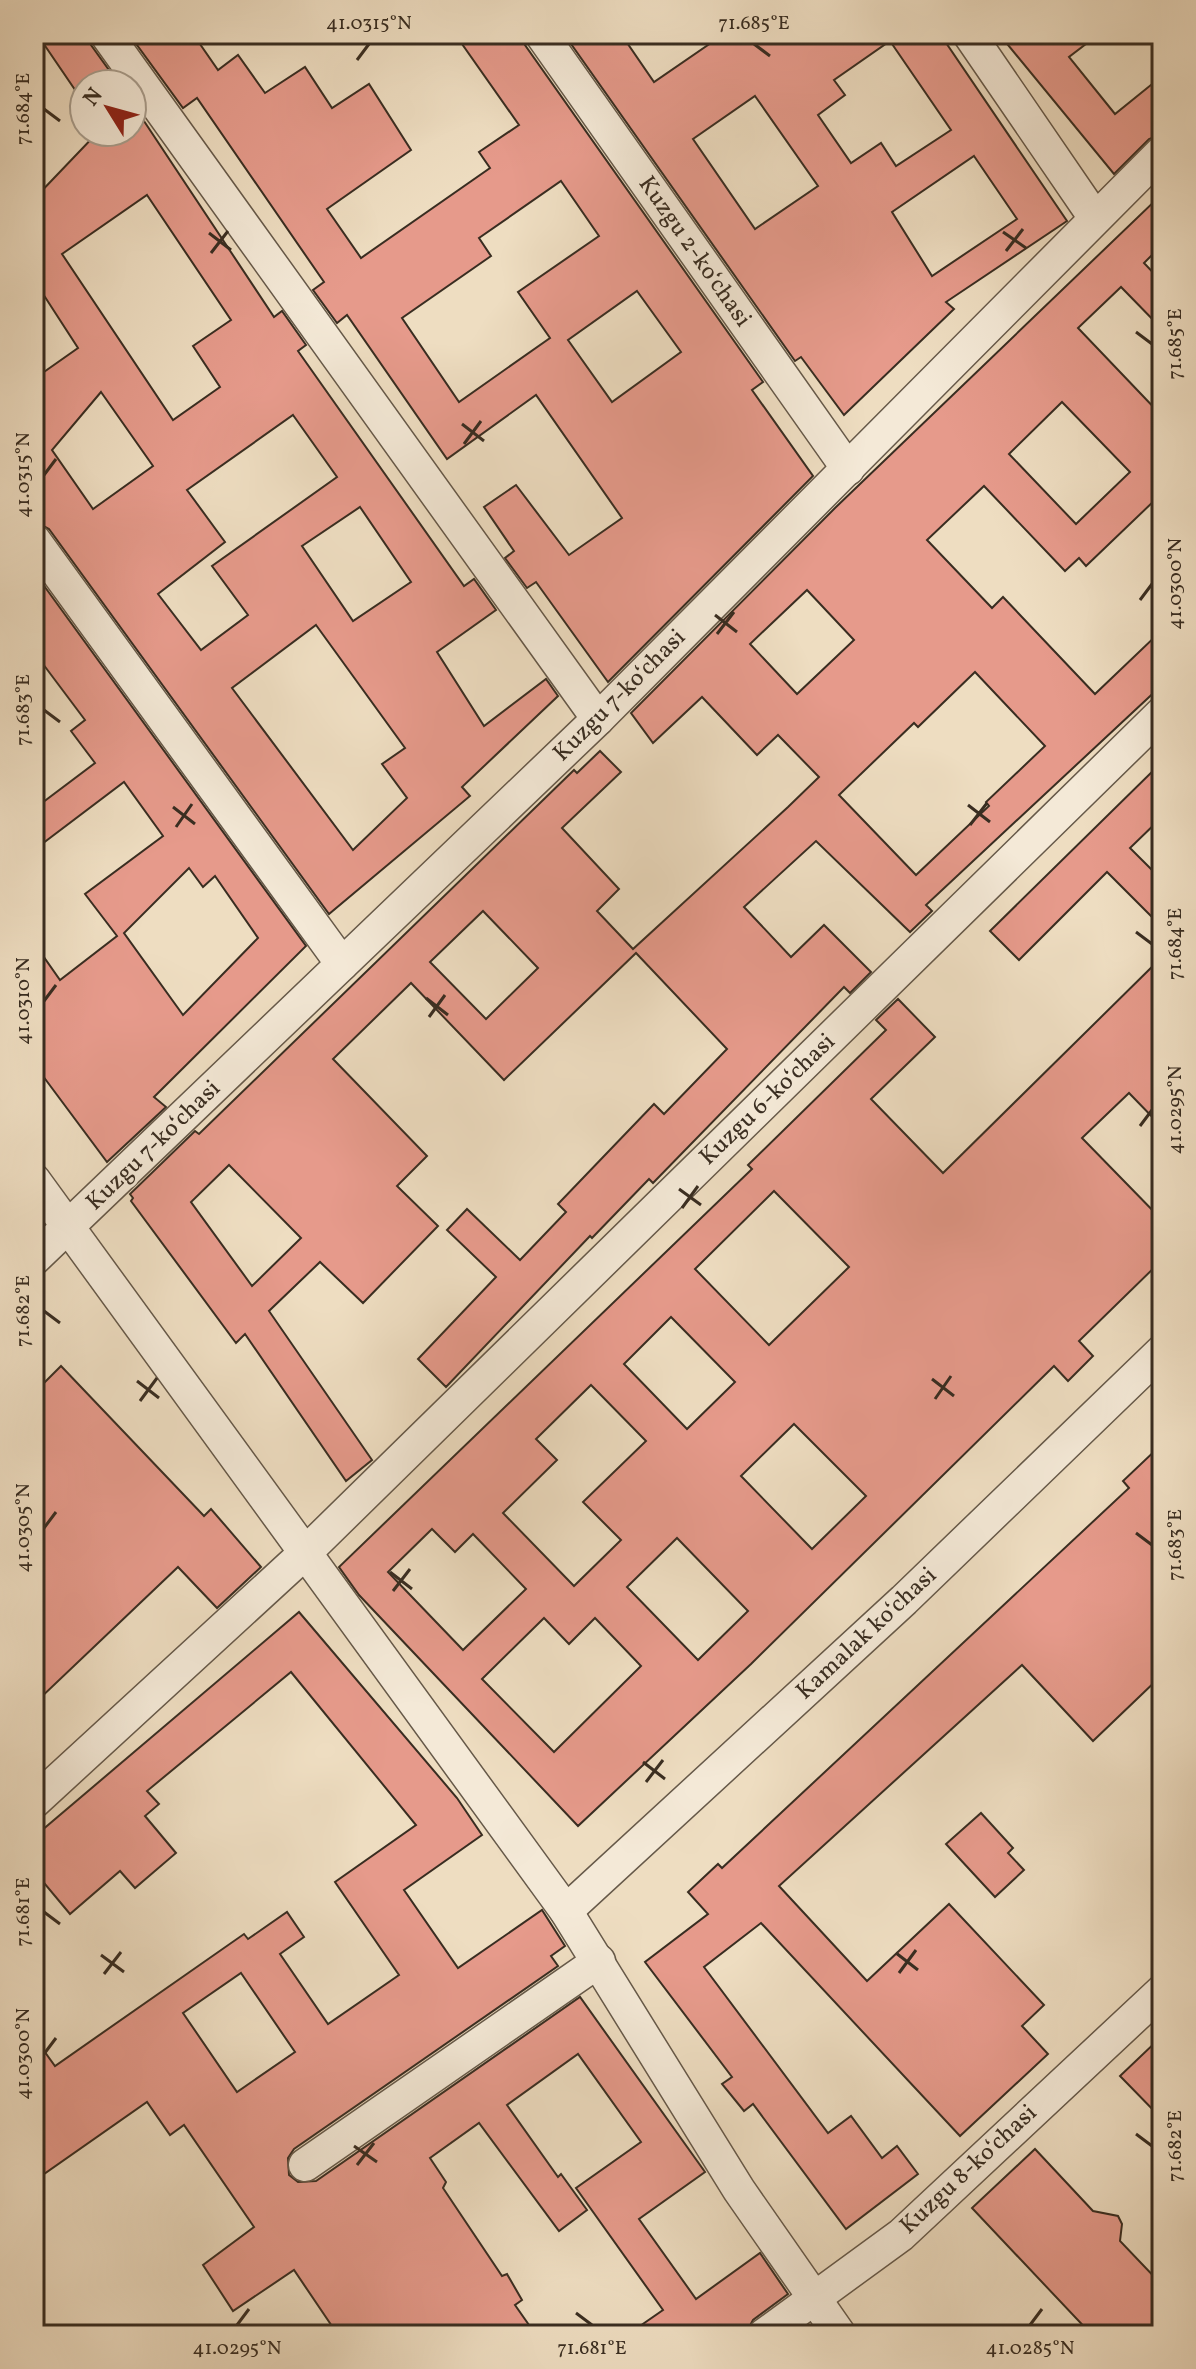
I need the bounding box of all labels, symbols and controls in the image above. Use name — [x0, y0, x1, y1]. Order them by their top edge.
text: 41.0315°N — [326, 10, 412, 38]
text: 71.685°E — [718, 10, 790, 38]
north arrow — [68, 68, 148, 148]
text: 71.684°E — [10, 73, 38, 145]
text: N — [77, 82, 111, 113]
street label: Kuzgu 2-koʻchasi — [629, 169, 759, 335]
text: 71.685°E — [1162, 308, 1190, 380]
text: 41.0315°N — [10, 432, 38, 518]
text: 41.0300°N — [1162, 538, 1190, 630]
street label: Kuzgu 7-koʻchasi — [546, 622, 694, 770]
text: 71.683°E — [10, 674, 38, 746]
text: 71.684°E — [1162, 908, 1190, 980]
text: 41.0310°N — [10, 957, 38, 1045]
street label: Kuzgu 6-koʻchasi — [692, 1026, 844, 1174]
text: 41.0295°N — [1162, 1065, 1190, 1155]
street label: Kuzgu 7-koʻchasi — [79, 1073, 229, 1219]
text: 71.682°E — [10, 1275, 38, 1347]
text: 41.0305°N — [10, 1483, 38, 1573]
text: 71.683°E — [1162, 1509, 1190, 1581]
street label: Kamalak koʻchasi — [789, 1560, 945, 1708]
text: 71.681°E — [10, 1877, 38, 1947]
text: 41.0300°N — [10, 2008, 38, 2100]
street label: Kuzgu 8-koʻchasi — [893, 2097, 1045, 2243]
text: 71.682°E — [1162, 2110, 1190, 2182]
text: 41.0295°N — [192, 2335, 282, 2363]
text: 71.681°E — [557, 2335, 627, 2363]
text: 41.0285°N — [985, 2335, 1075, 2363]

